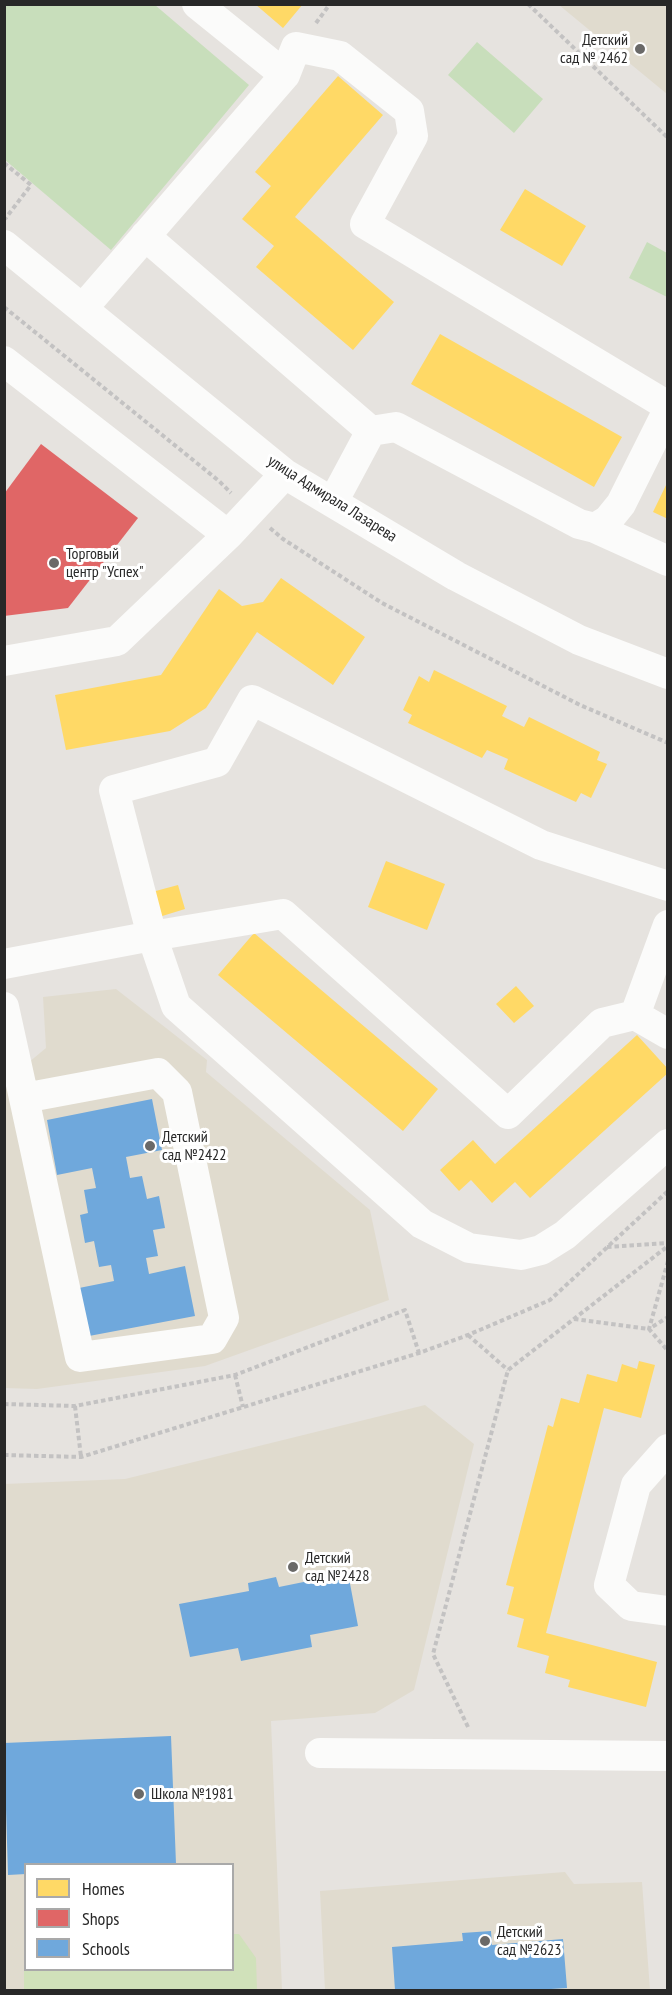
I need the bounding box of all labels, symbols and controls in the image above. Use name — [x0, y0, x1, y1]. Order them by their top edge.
place label: Детский сад № 2462 — [560, 30, 628, 68]
marker: Детский сад № 2462 — [633, 42, 647, 56]
street label: улица Адмирала Лазарева — [264, 451, 400, 547]
place label: Торговый центр "Успех" — [66, 544, 143, 582]
marker: Торговый центр "Успех" — [47, 556, 61, 570]
place label: Детский сад №2422 — [162, 1127, 227, 1165]
marker: Детский сад №2422 — [143, 1139, 157, 1153]
place label: Детский сад №2428 — [305, 1548, 370, 1586]
marker: Детский сад №2428 — [286, 1560, 300, 1574]
place label: Школа №1981 — [151, 1784, 233, 1804]
marker: Школа №1981 — [132, 1787, 146, 1801]
legend — [24, 1863, 234, 1971]
text: Homes — [82, 1877, 125, 1900]
text: Shops — [82, 1907, 119, 1930]
place label: Детский сад №2623 — [497, 1922, 562, 1960]
marker: Детский сад №2623 — [478, 1934, 492, 1948]
text: Schools — [82, 1937, 130, 1960]

